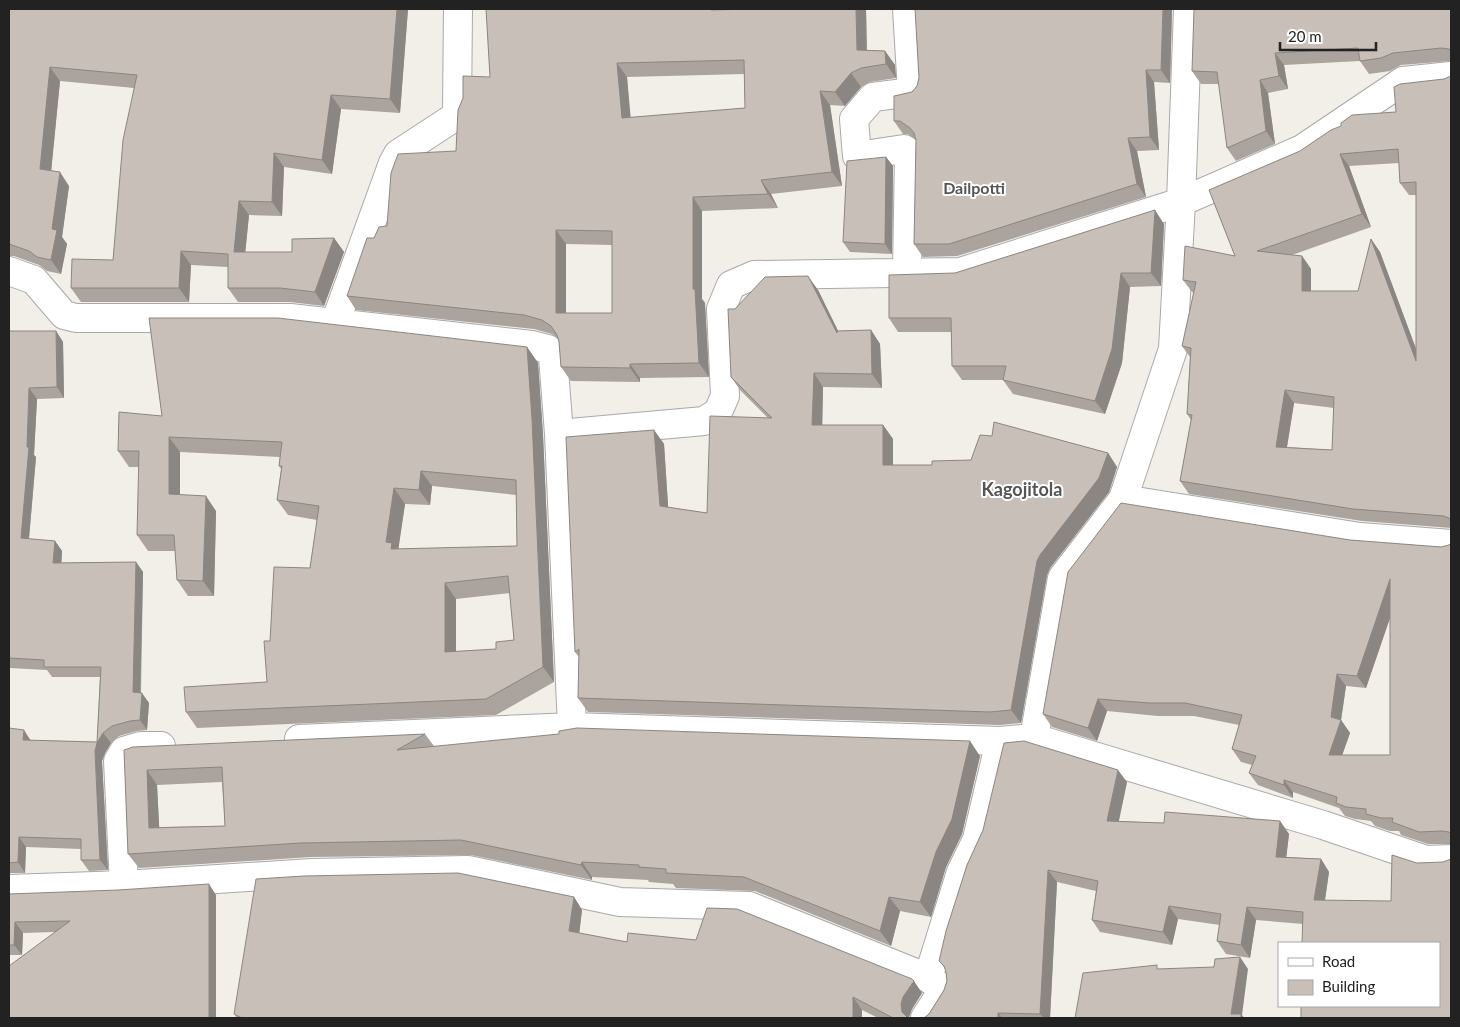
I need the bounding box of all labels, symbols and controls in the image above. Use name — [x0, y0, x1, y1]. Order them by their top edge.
scale bar — [1280, 20, 1376, 52]
text: 20 m — [1288, 27, 1322, 45]
district label: Dailpotti — [943, 178, 1005, 197]
district label: Kagojitola — [982, 478, 1062, 500]
legend — [1278, 942, 1440, 1007]
text: Road — [1322, 952, 1355, 970]
text: Building — [1322, 977, 1375, 995]

